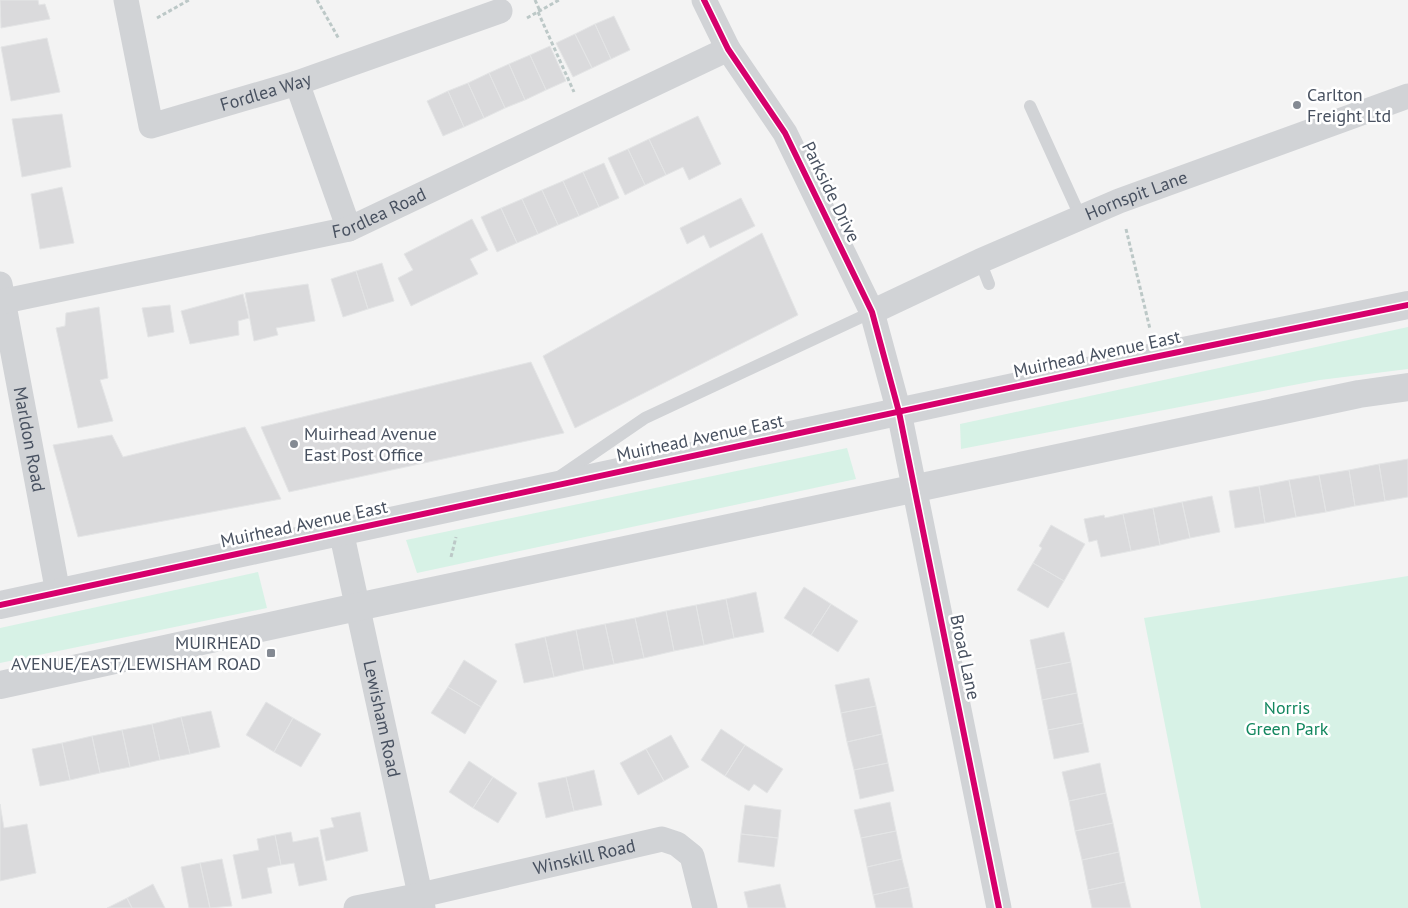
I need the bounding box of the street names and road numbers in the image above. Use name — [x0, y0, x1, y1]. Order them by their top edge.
street label: Fordlea Way — [217, 67, 315, 116]
street label: Parkside Drive — [797, 138, 866, 246]
street label: Hornspit Lane — [1081, 165, 1190, 225]
street label: Fordlea Road — [330, 182, 430, 243]
street label: Muirhead Avenue East — [1011, 325, 1182, 382]
street label: Marldon Road — [8, 385, 51, 494]
street label: Muirhead Avenue East — [614, 409, 785, 466]
street label: Muirhead Avenue East — [218, 495, 389, 552]
street label: Broad Lane — [945, 612, 986, 702]
street label: Lewisham Road — [358, 658, 406, 779]
street label: Winskill Road — [531, 834, 638, 880]

